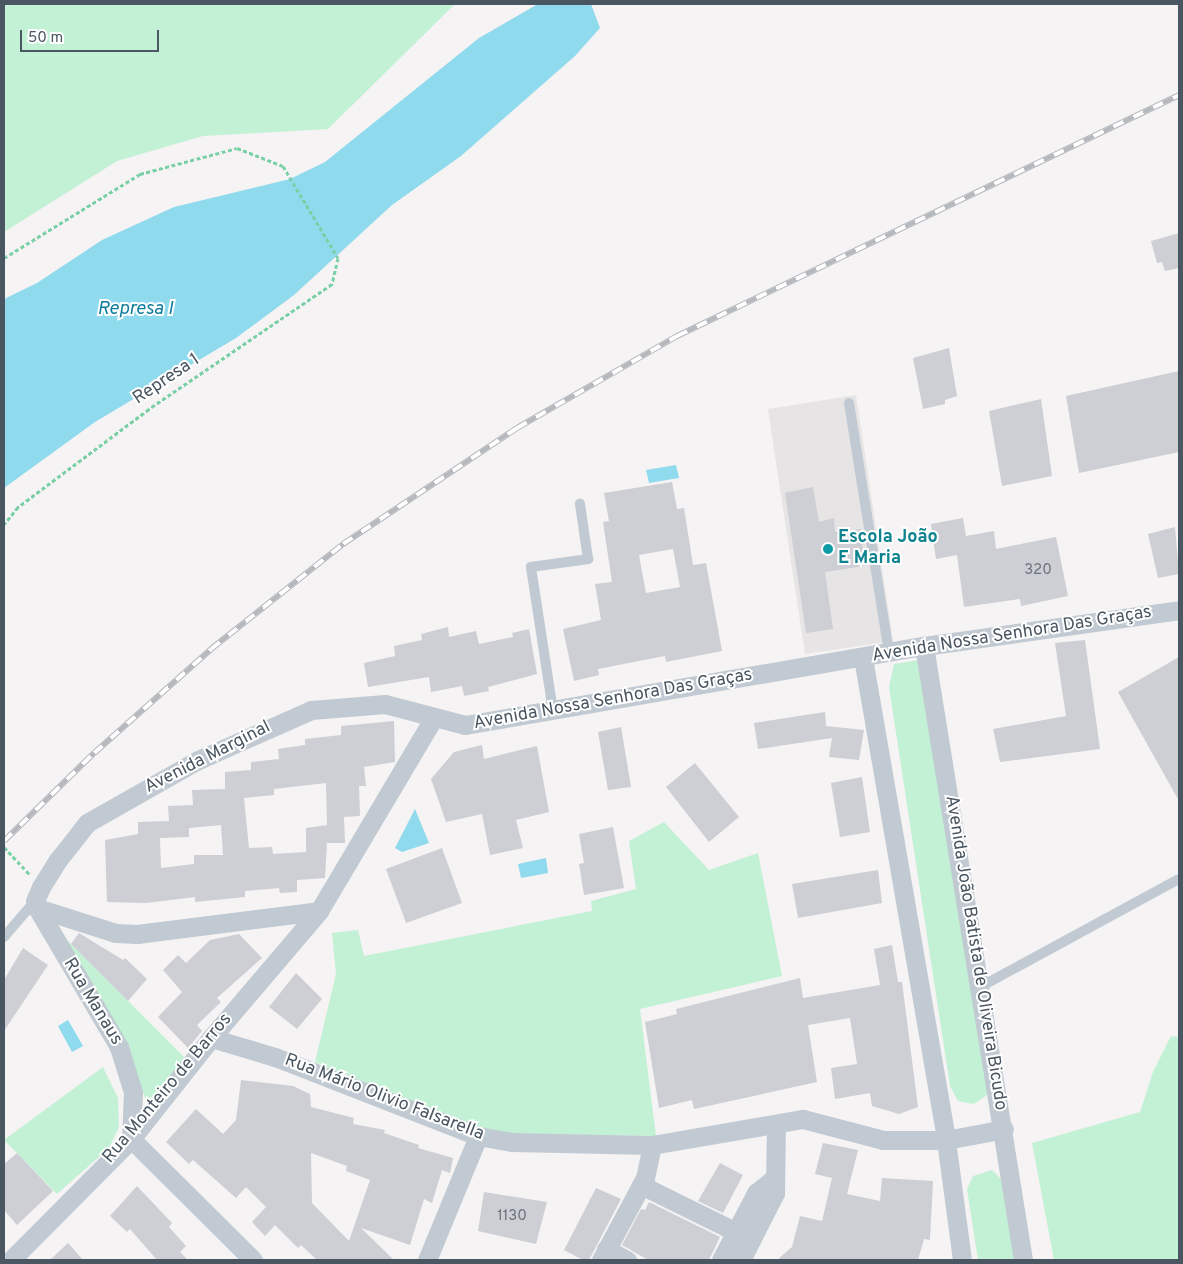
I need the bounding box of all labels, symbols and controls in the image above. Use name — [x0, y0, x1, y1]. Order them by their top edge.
scale bar — [22, 20, 161, 52]
text: 50 m — [28, 29, 63, 48]
water label: Represa I — [97, 299, 173, 321]
street label: Represa 1 — [129, 350, 205, 410]
place label: Escola João E Maria — [838, 528, 938, 570]
marker: Escola João E Maria — [822, 543, 834, 555]
house number: 320 — [1024, 562, 1052, 580]
street label: Avenida Nossa Senhora Das Graças — [871, 602, 1153, 668]
street label: Avenida Nossa Senhora Das Graças — [472, 665, 754, 735]
street label: Avenida Marginal — [142, 717, 274, 799]
street label: Avenida João Batista de Oliveira Bicudo — [939, 794, 1011, 1112]
street label: Rua Manaus — [58, 955, 126, 1049]
street label: Rua Monteiro de Barros — [99, 1010, 237, 1168]
street label: Rua Mário Olivio Falsarella — [281, 1050, 487, 1146]
house number: 1130 — [497, 1208, 527, 1226]

